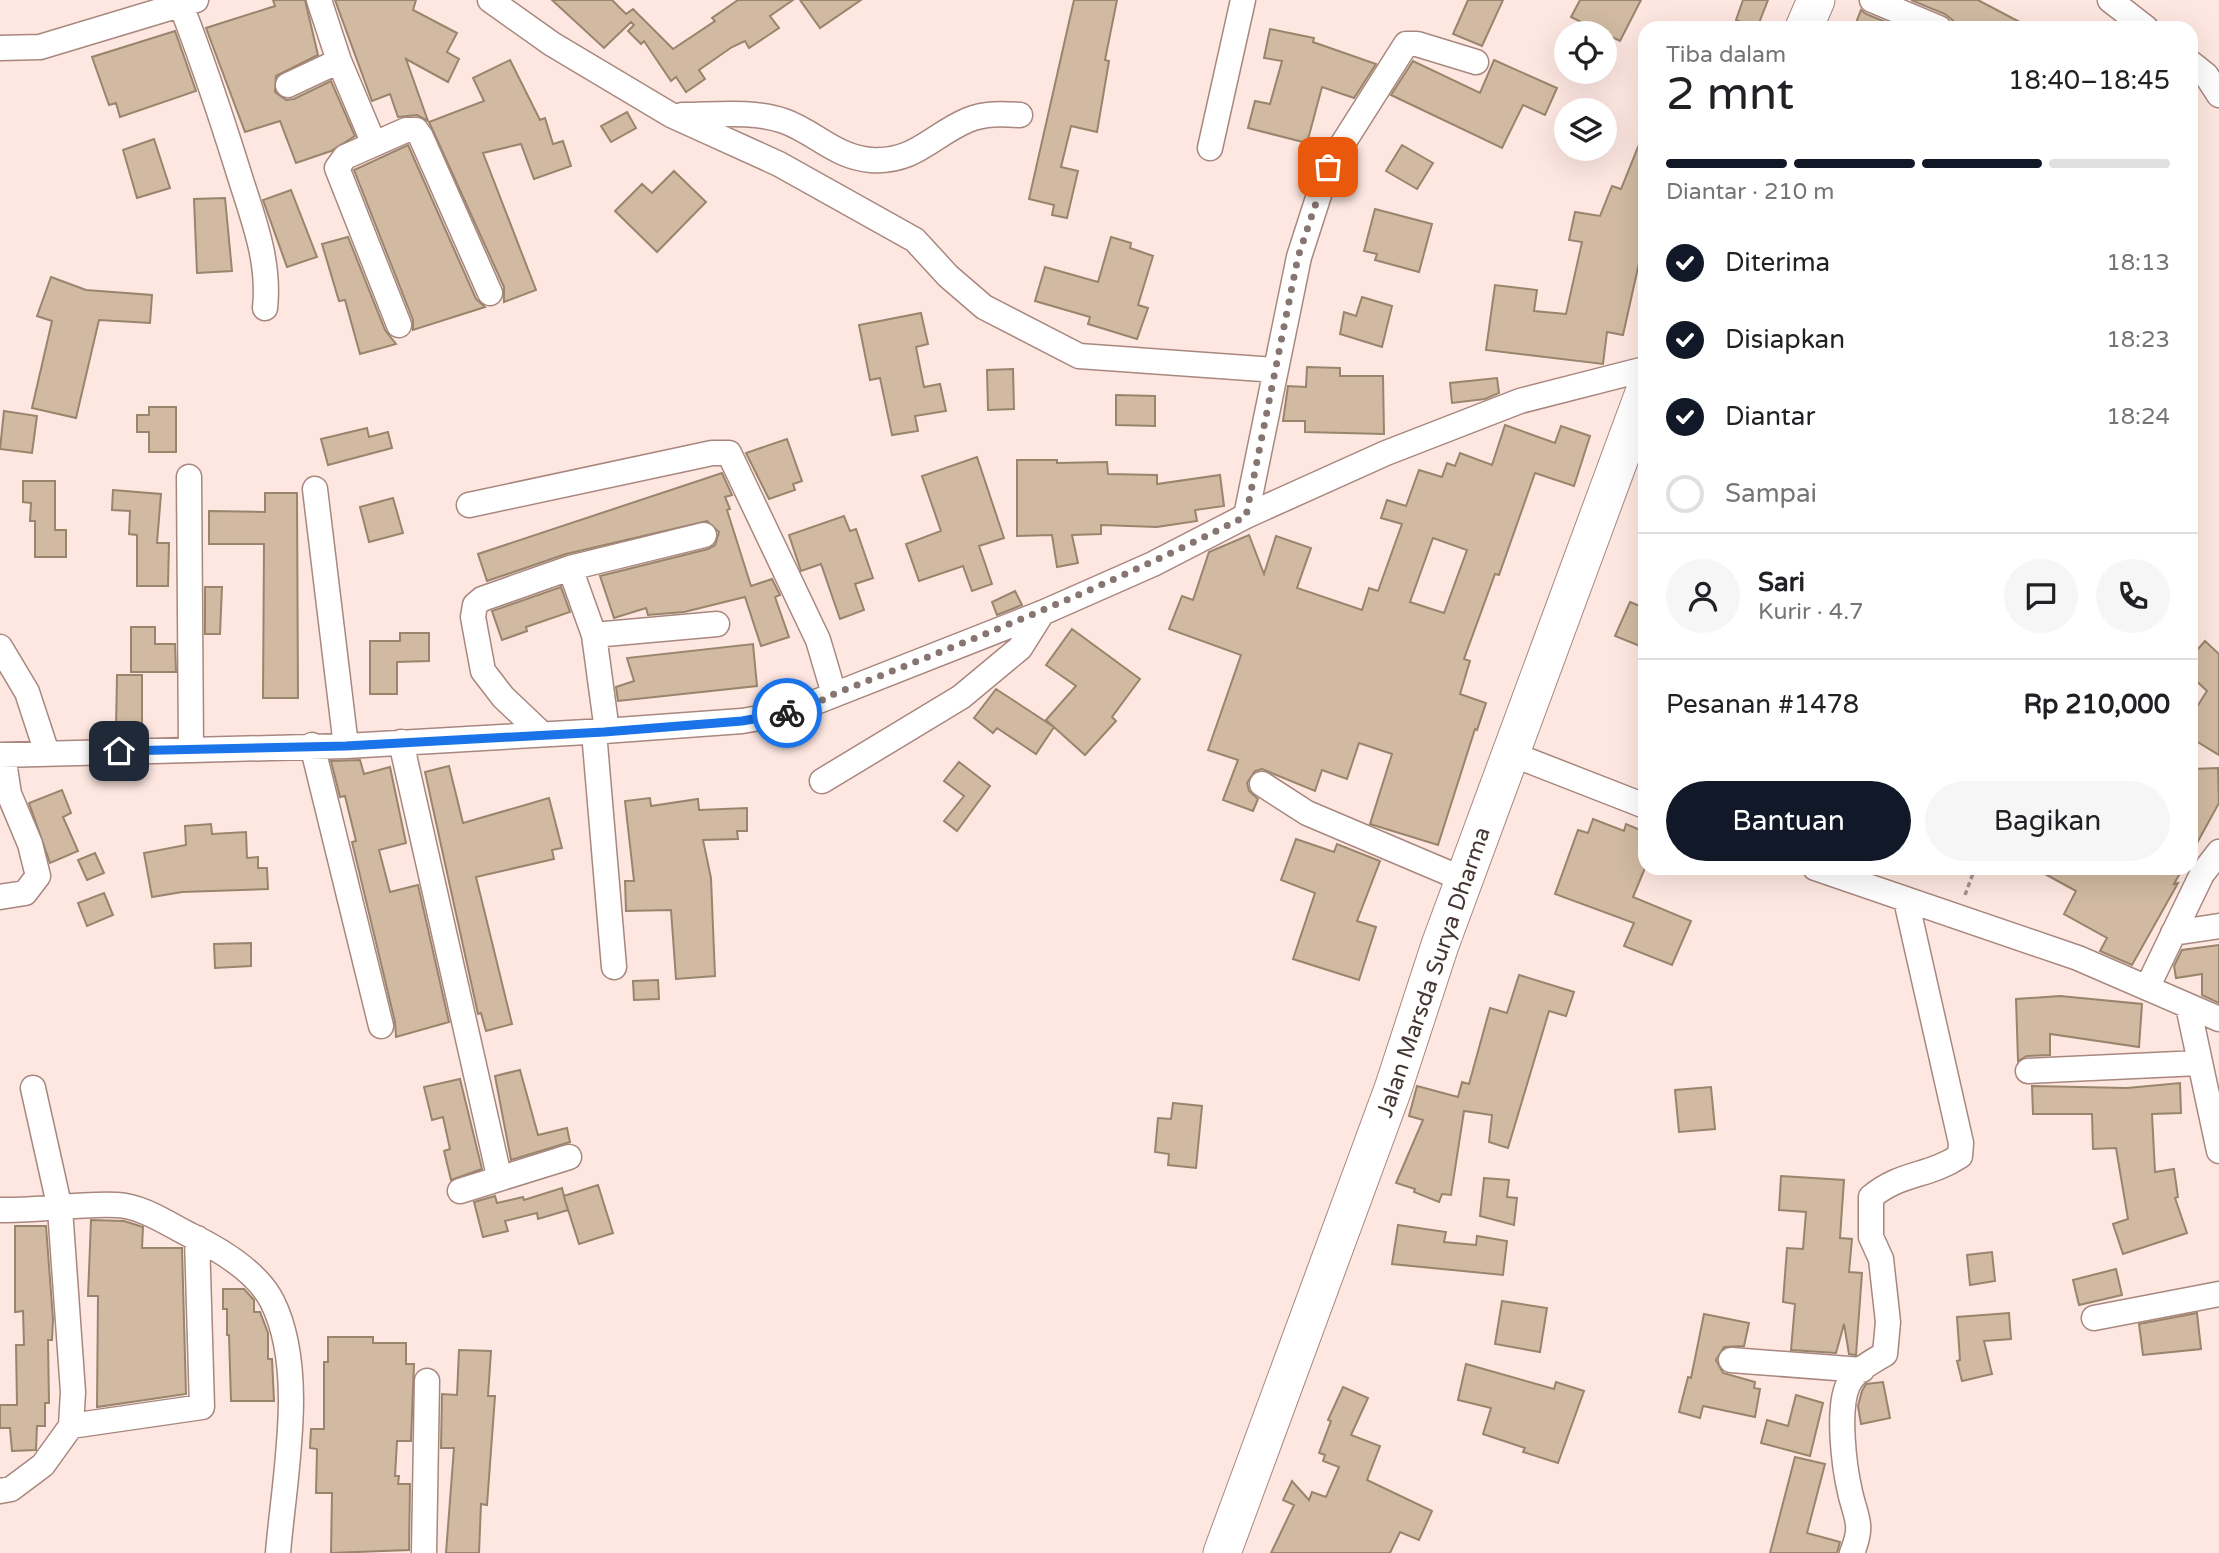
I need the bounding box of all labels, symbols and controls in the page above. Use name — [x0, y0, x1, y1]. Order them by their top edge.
map controls — [1554, 21, 1617, 161]
button: locate — [1554, 21, 1617, 84]
text: Tiba dalam — [1666, 41, 1786, 69]
text: 18:40–18:45 — [2008, 65, 2170, 96]
text: 2 mnt — [1666, 67, 1794, 122]
button: layers — [1554, 98, 1617, 161]
pin — [1298, 137, 1358, 197]
icon: bag — [1309, 148, 1347, 186]
text: Diantar · 210 m — [1666, 178, 1834, 206]
icon: check — [1666, 244, 1704, 282]
text: Diterima — [1725, 247, 1830, 278]
text: 18:13 — [2106, 249, 2170, 277]
icon: check — [1666, 321, 1704, 359]
text: Disiapkan — [1725, 324, 1845, 355]
text: 18:23 — [2106, 326, 2170, 354]
icon: check — [1666, 398, 1704, 436]
text: Diantar — [1725, 401, 1815, 432]
text: 18:24 — [2106, 403, 2170, 431]
text: Sampai — [1725, 478, 1817, 509]
button: person — [1666, 559, 1740, 633]
button: chat — [2004, 559, 2078, 633]
button: phone — [2096, 559, 2170, 633]
text: Sari — [1758, 567, 1805, 598]
text: Kurir · 4.7 — [1758, 598, 1863, 626]
courier — [752, 678, 822, 748]
text: Pesanan #1478 — [1666, 689, 1859, 720]
text: Rp 210,000 — [2024, 689, 2170, 720]
icon: bike — [768, 694, 806, 732]
pin — [89, 721, 149, 781]
icon: home — [100, 732, 138, 770]
button: Bantuan — [1666, 781, 1911, 861]
button: Bagikan — [1925, 781, 2170, 861]
street label: Jalan Marsda Surya Dharma — [1371, 823, 1497, 1121]

